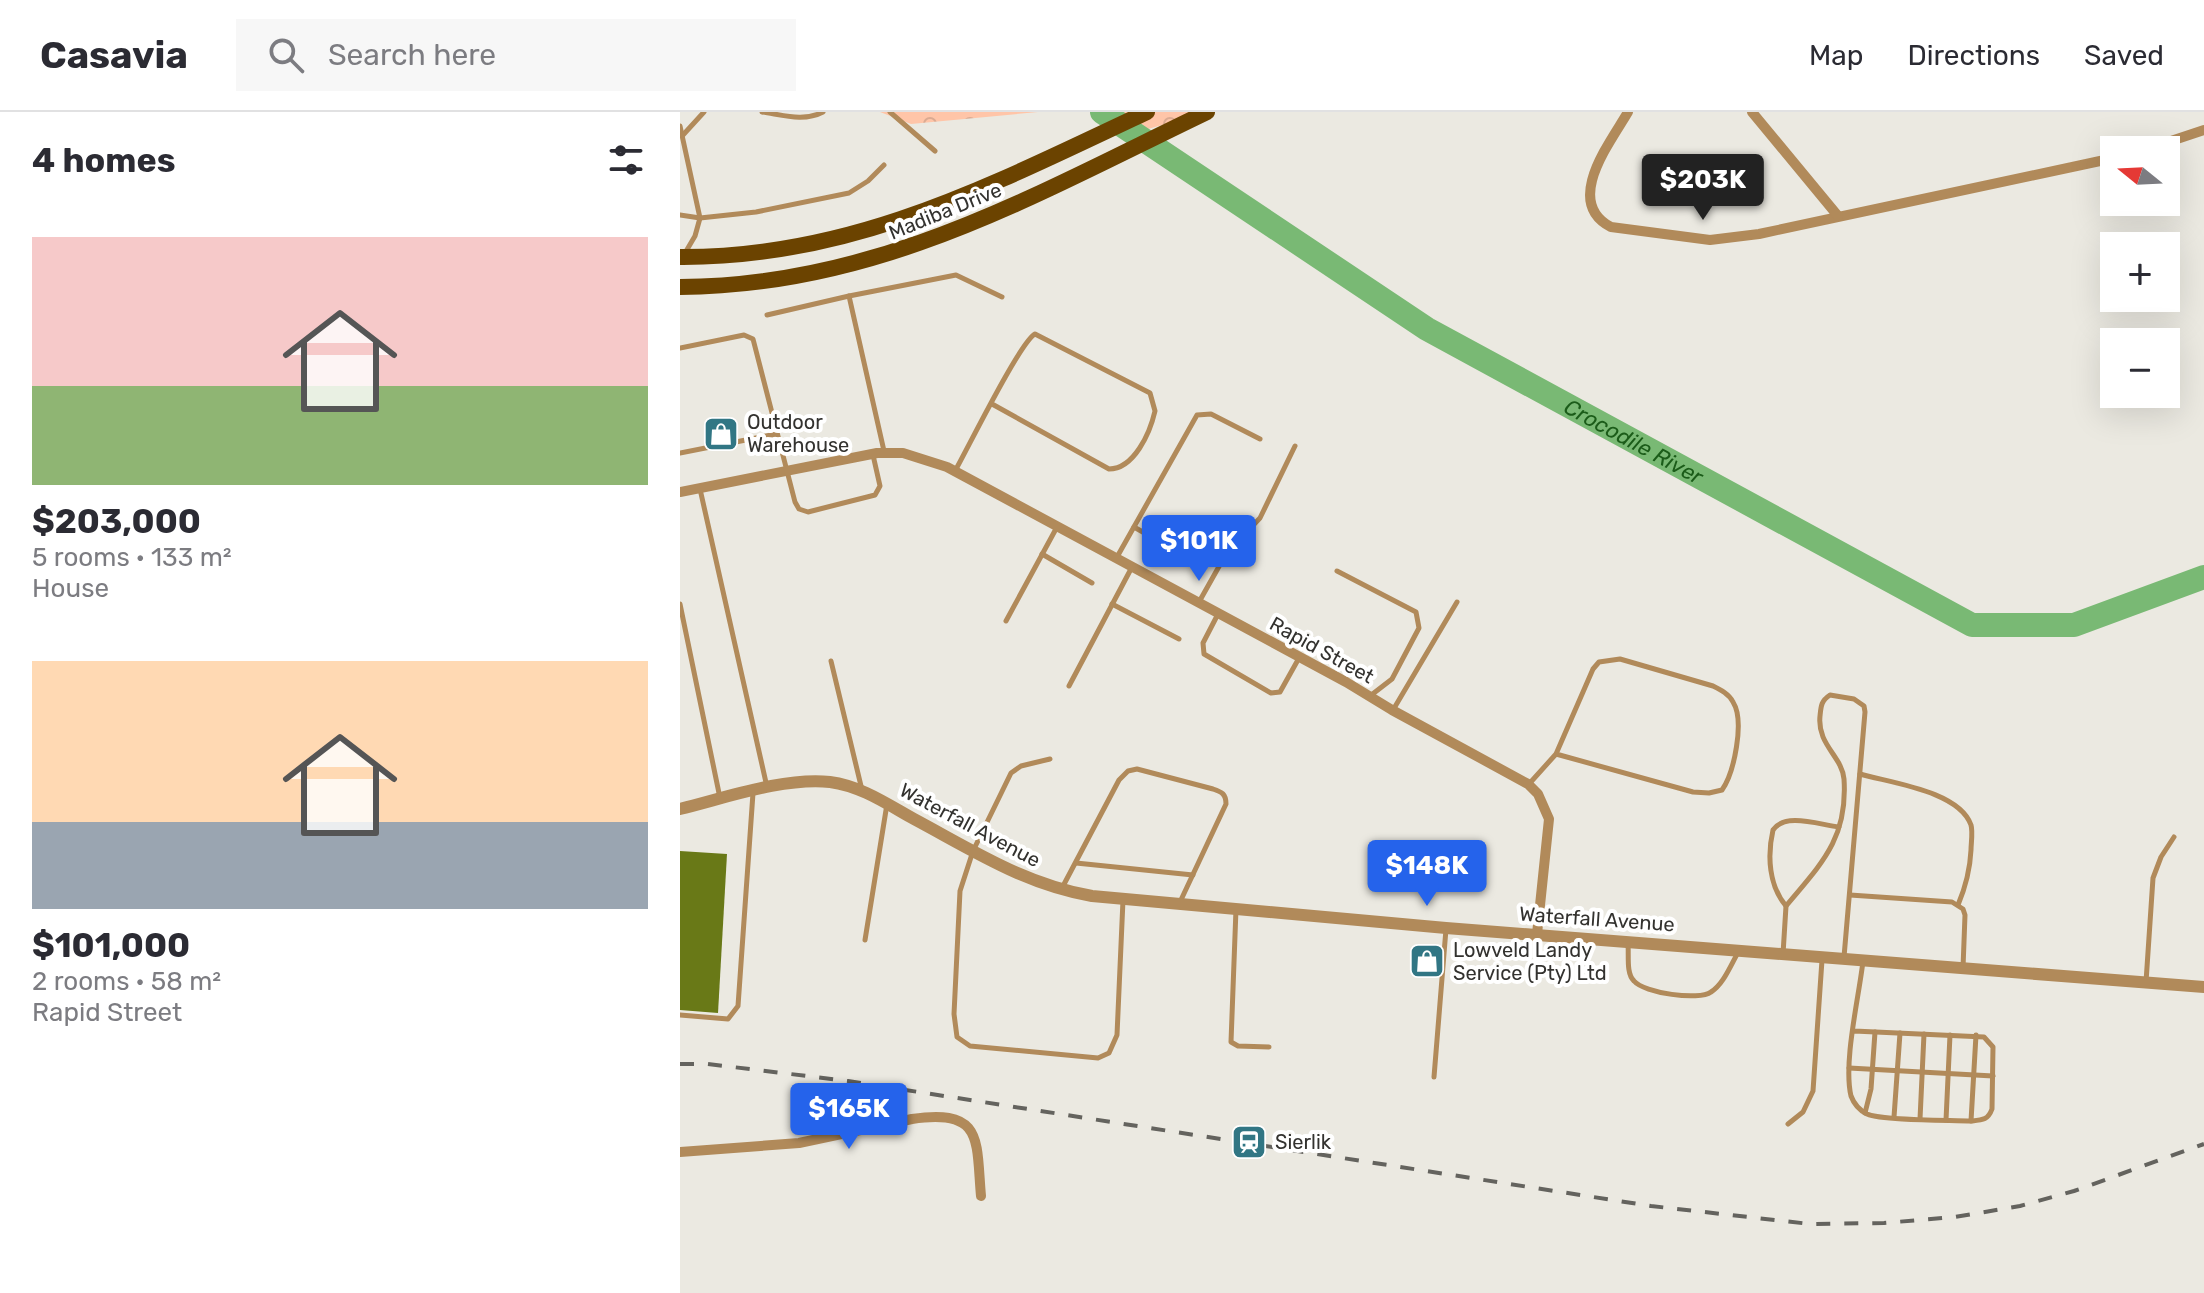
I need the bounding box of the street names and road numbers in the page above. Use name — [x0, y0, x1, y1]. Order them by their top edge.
street label: Madiba Drive — [885, 177, 1005, 245]
street label: Rapid Street — [1266, 611, 1378, 689]
street label: Waterfall Avenue — [896, 778, 1044, 872]
street label: Waterfall Avenue — [1518, 902, 1676, 936]

